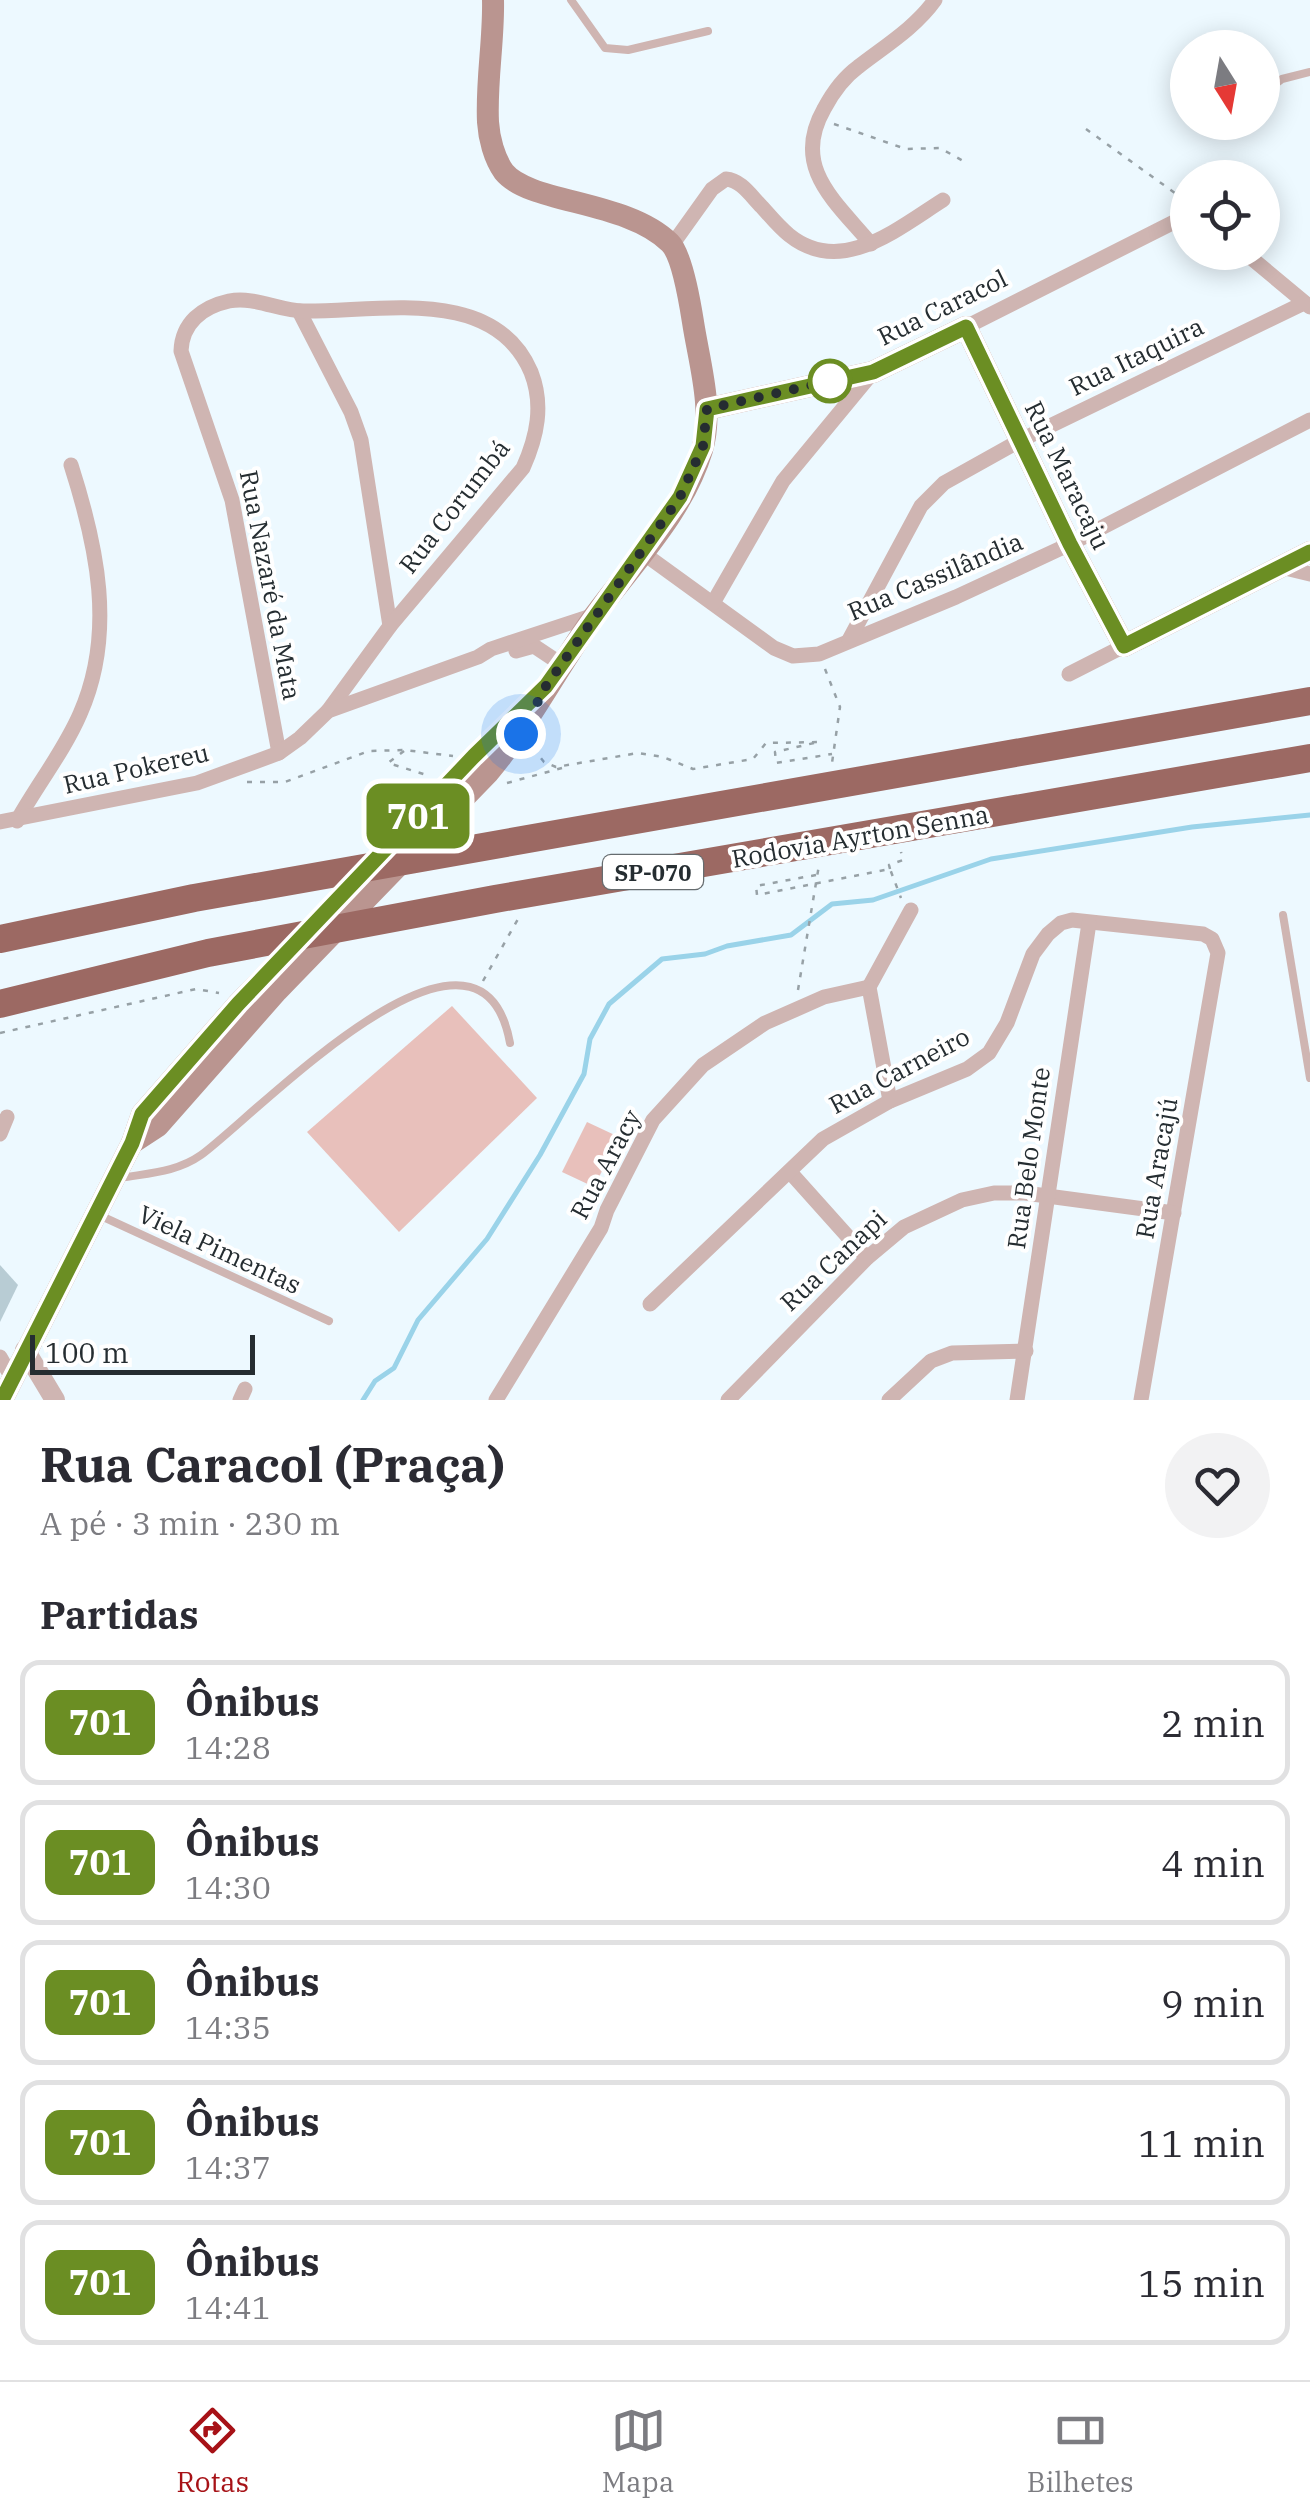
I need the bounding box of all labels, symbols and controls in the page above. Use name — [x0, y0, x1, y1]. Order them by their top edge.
north arrow — [1170, 30, 1280, 140]
map controls — [1170, 30, 1280, 270]
button: locate — [1170, 160, 1280, 270]
street label: Rua Caracol — [872, 261, 1012, 353]
street label: Rua Itaquira — [1063, 309, 1209, 403]
unlabelled marker — [809, 360, 851, 402]
street label: Rua Maracaju — [1018, 395, 1118, 555]
street label: Rua Corumbá — [391, 432, 517, 580]
street label: Rua Nazaré da Mata — [233, 467, 309, 703]
street label: Rua Cassilândia — [842, 524, 1028, 628]
your location — [496, 709, 546, 759]
street label: Rua Pokereu — [60, 735, 212, 801]
line badge: 701 — [360, 784, 476, 848]
text: 701 — [386, 793, 450, 839]
street label: Rodovia Ayrton Senna — [729, 797, 991, 875]
road number: SP-070 — [603, 855, 703, 889]
street label: Rua Carneiro — [823, 1019, 975, 1121]
street label: Rua Belo Monte — [999, 1065, 1057, 1251]
street label: Rua Aracajú — [1127, 1095, 1185, 1241]
street label: Rua Aracy — [562, 1103, 648, 1225]
street label: Viela Pimentas — [133, 1197, 307, 1301]
street label: Rua Canapi — [773, 1202, 893, 1318]
scale bar — [30, 1330, 255, 1374]
text: 100 m — [45, 1334, 129, 1371]
text: Rua Caracol (Praça) — [40, 1433, 505, 1495]
button: heart — [1165, 1433, 1270, 1538]
text: A pé · 3 min · 230 m — [40, 1502, 340, 1544]
text: Partidas — [40, 1590, 199, 1639]
text: Ônibus — [185, 1677, 319, 1726]
text: 2 min — [1161, 1698, 1265, 1747]
text: 701 — [68, 1699, 132, 1745]
text: 14:28 — [185, 1726, 271, 1768]
text: Ônibus — [185, 1817, 319, 1866]
text: 4 min — [1161, 1838, 1265, 1887]
text: 701 — [68, 1839, 132, 1885]
text: 14:30 — [185, 1866, 271, 1908]
text: Ônibus — [185, 1957, 319, 2006]
text: 9 min — [1161, 1978, 1265, 2027]
text: 701 — [68, 1979, 132, 2025]
text: 14:35 — [185, 2006, 271, 2048]
text: Ônibus — [185, 2097, 319, 2146]
text: 11 min — [1138, 2118, 1265, 2167]
text: 701 — [68, 2119, 132, 2165]
text: 14:37 — [185, 2146, 271, 2188]
text: Ônibus — [185, 2237, 319, 2286]
text: 15 min — [1138, 2258, 1265, 2307]
text: 701 — [68, 2259, 132, 2305]
text: 14:41 — [185, 2286, 271, 2328]
tab: Rotas — [176, 2403, 249, 2500]
tab: Mapa — [602, 2403, 674, 2500]
tab: Bilhetes — [1027, 2403, 1134, 2500]

